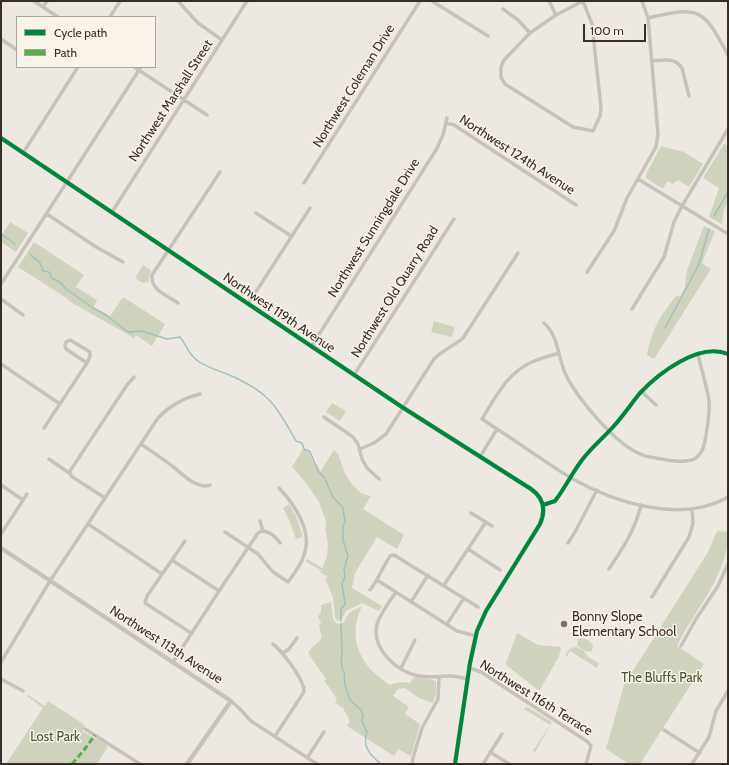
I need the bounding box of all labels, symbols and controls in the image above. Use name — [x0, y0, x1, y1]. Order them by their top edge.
legend — [16, 16, 156, 68]
scale bar — [585, 16, 648, 42]
street label: Northwest Coleman Drive — [310, 22, 398, 150]
text: 100 m — [590, 23, 624, 38]
text: Cycle path — [54, 25, 107, 40]
street label: Northwest Marshall Street — [126, 37, 216, 165]
text: Path — [54, 45, 77, 60]
street label: Northwest 124th Avenue — [456, 112, 578, 198]
street label: Northwest Sunningdale Drive — [325, 156, 423, 300]
street label: Northwest Old Quarry Road — [348, 223, 442, 361]
street label: Northwest 119th Avenue — [220, 270, 338, 356]
street label: Northwest 113th Avenue — [107, 603, 225, 687]
place label: Bonny Slope Elementary School — [572, 609, 676, 640]
marker: Bonny Slope Elementary School — [559, 619, 569, 629]
street label: Northwest 116th Terrace — [477, 657, 595, 739]
park label: The Bluffs Park — [621, 670, 703, 686]
park label: Lost Park — [30, 729, 80, 745]

